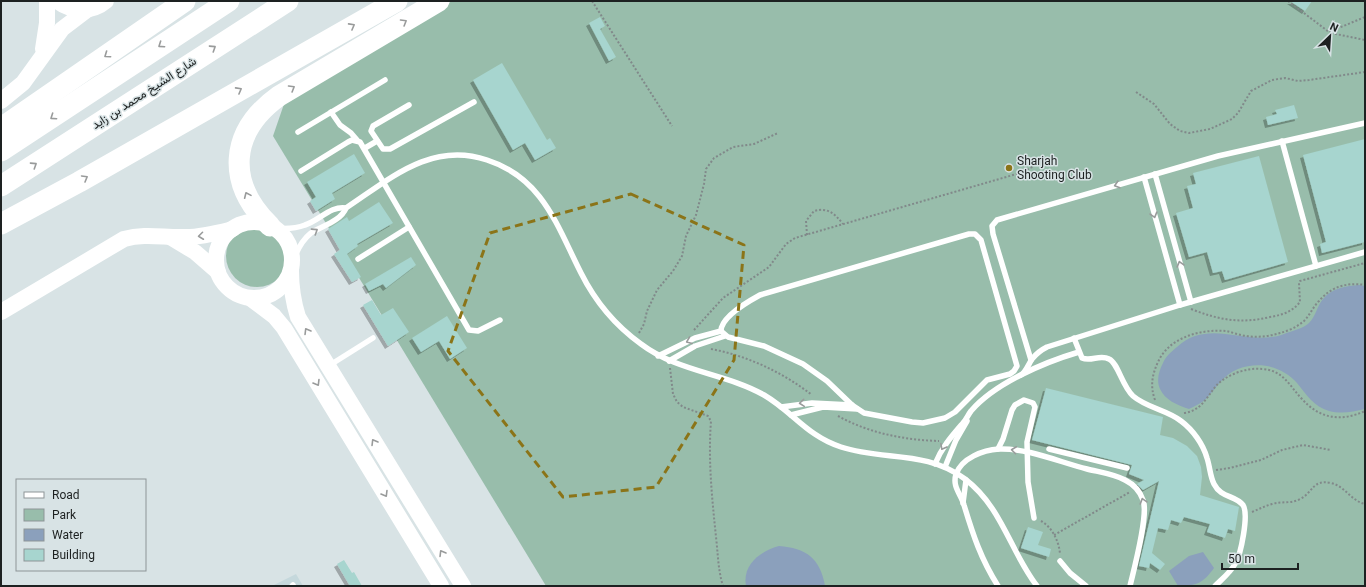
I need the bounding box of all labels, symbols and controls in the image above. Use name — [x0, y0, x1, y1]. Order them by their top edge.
north arrow — [1310, 16, 1350, 56]
one-way arrow — [400, 19, 407, 26]
text: N — [1328, 20, 1340, 35]
one-way arrow — [348, 23, 356, 30]
one-way arrow — [158, 40, 165, 48]
one-way arrow — [209, 45, 216, 53]
one-way arrow — [104, 50, 111, 58]
street label: شارع الشيخ محمد بن زايد — [89, 54, 200, 134]
one-way arrow — [288, 86, 295, 93]
one-way arrow — [235, 87, 242, 94]
one-way arrow — [50, 112, 57, 120]
place label: Sharjah Shooting Club — [1017, 154, 1092, 182]
one-way arrow — [29, 163, 36, 170]
marker: Sharjah Shooting Club — [1004, 163, 1014, 173]
one-way arrow — [81, 176, 88, 183]
one-way arrow — [1114, 180, 1121, 189]
one-way arrow — [244, 192, 252, 199]
one-way arrow — [1149, 211, 1158, 218]
one-way arrow — [311, 229, 318, 236]
one-way arrow — [198, 231, 204, 240]
one-way arrow — [1177, 261, 1185, 267]
one-way arrow — [304, 328, 311, 335]
one-way arrow — [685, 336, 692, 344]
one-way arrow — [313, 379, 320, 386]
one-way arrow — [799, 399, 805, 408]
one-way arrow — [372, 439, 379, 446]
one-way arrow — [940, 443, 947, 450]
one-way arrow — [1011, 446, 1017, 455]
legend — [16, 479, 146, 571]
text: Road — [52, 488, 80, 502]
one-way arrow — [380, 490, 388, 497]
one-way arrow — [1139, 498, 1148, 505]
text: Park — [52, 508, 77, 522]
text: Water — [52, 528, 83, 542]
scale bar — [1222, 545, 1298, 571]
text: Building — [52, 548, 95, 562]
one-way arrow — [440, 550, 447, 557]
text: 50 m — [1228, 552, 1255, 566]

